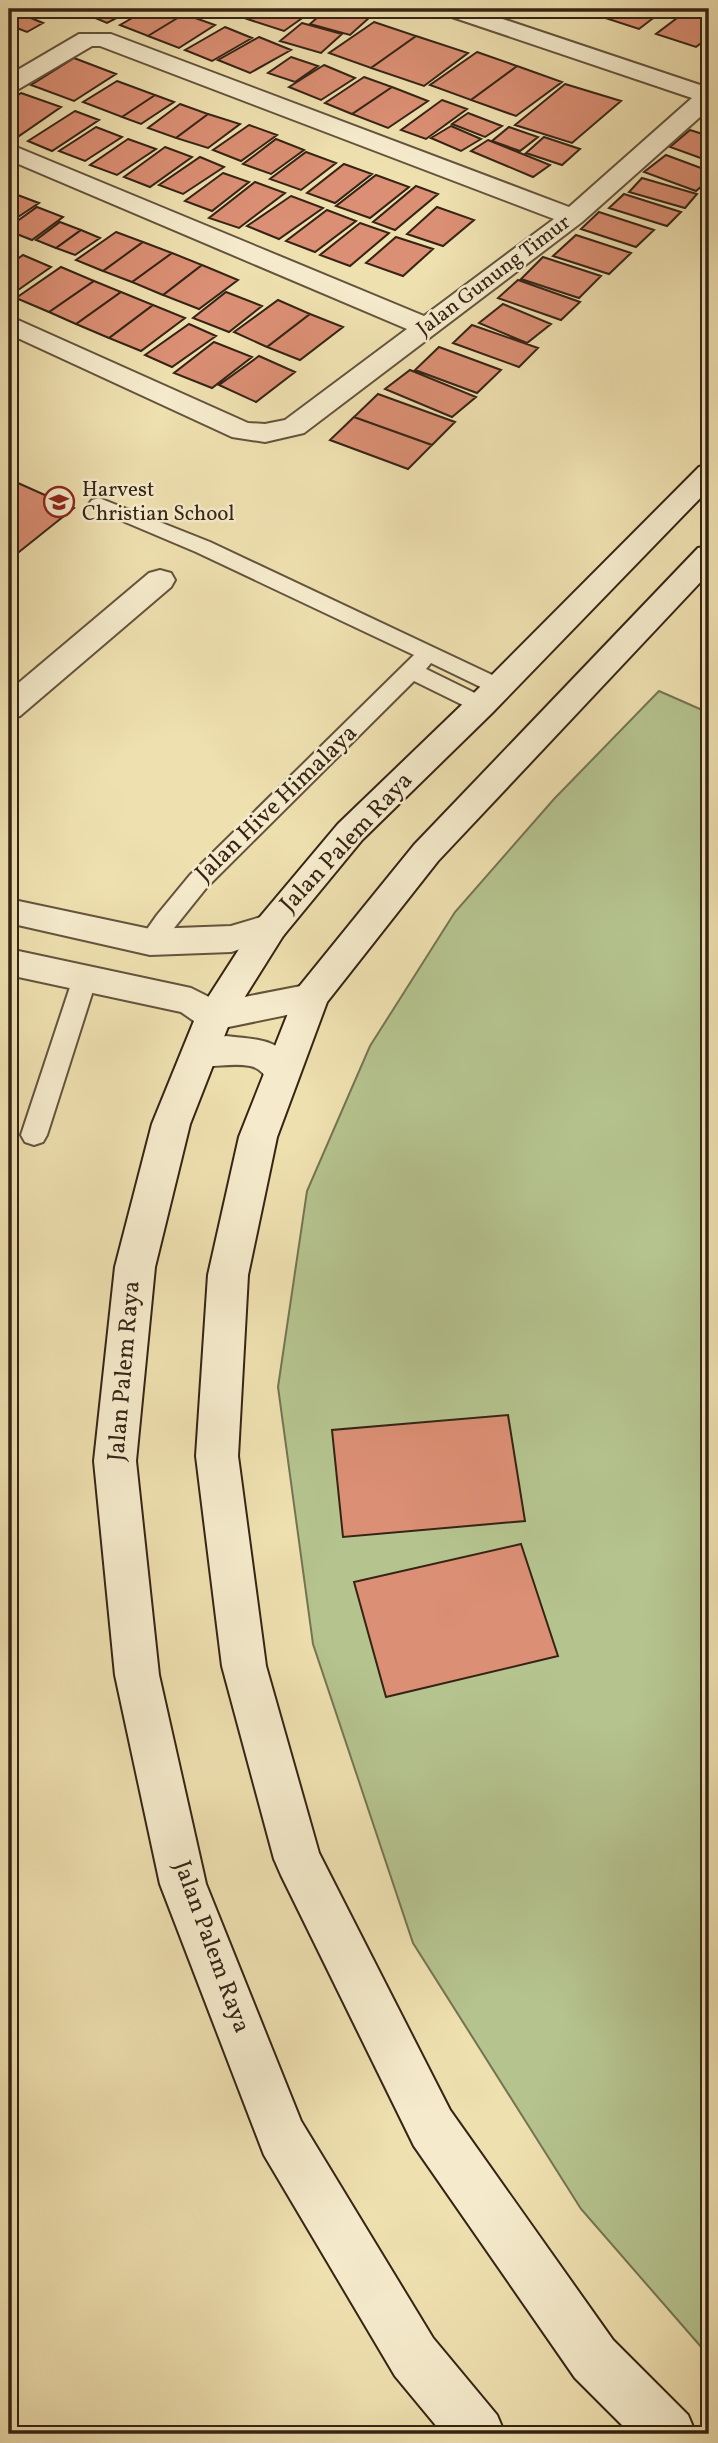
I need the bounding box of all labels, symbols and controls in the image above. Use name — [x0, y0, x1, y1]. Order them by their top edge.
street label: Jalan Gunung Timur — [411, 208, 577, 344]
place label: Harvest Christian School — [82, 476, 235, 529]
school or university icon: Harvest Christian School — [42, 485, 76, 519]
street label: Jalan Hive Himalaya — [188, 717, 366, 891]
street label: Jalan Palem Raya — [273, 765, 421, 921]
street label: Jalan Palem Raya — [100, 1279, 150, 1463]
street label: Jalan Palem Raya — [164, 1856, 258, 2038]

